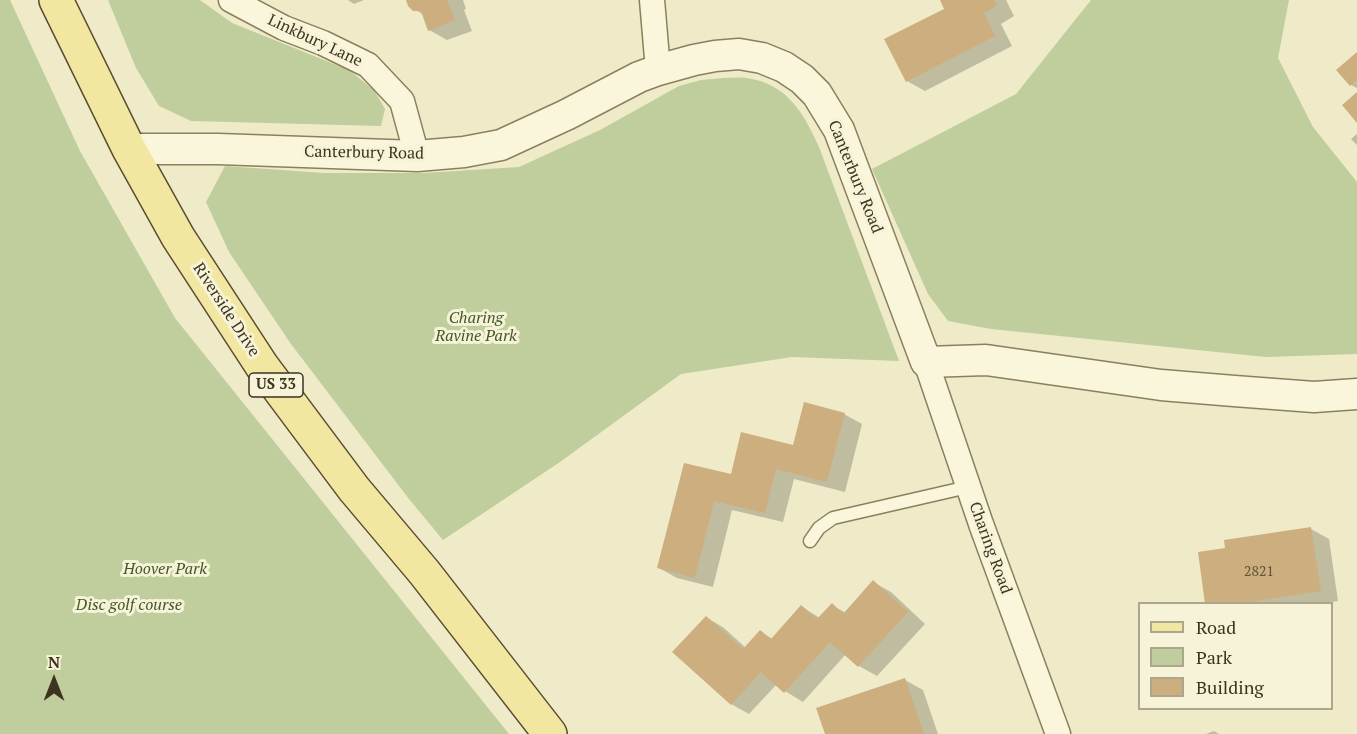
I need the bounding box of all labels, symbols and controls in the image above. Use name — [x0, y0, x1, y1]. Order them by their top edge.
street label: Linkbury Lane — [265, 11, 365, 71]
street label: Canterbury Road — [824, 118, 886, 236]
street label: Canterbury Road — [304, 142, 424, 164]
street label: Riverside Drive — [189, 260, 263, 360]
park label: Charing Ravine Park — [435, 308, 517, 346]
road number: US 33 — [249, 373, 303, 397]
street label: Charing Road — [965, 499, 1015, 597]
park label: Hoover Park — [123, 559, 207, 579]
house number: 2821 — [1244, 564, 1274, 580]
park label: Disc golf course — [76, 595, 182, 615]
legend — [1138, 602, 1333, 710]
text: Road — [1196, 615, 1236, 639]
text: Park — [1196, 645, 1232, 669]
north arrow — [24, 650, 84, 710]
text: N — [48, 651, 60, 673]
text: Building — [1196, 675, 1264, 699]

